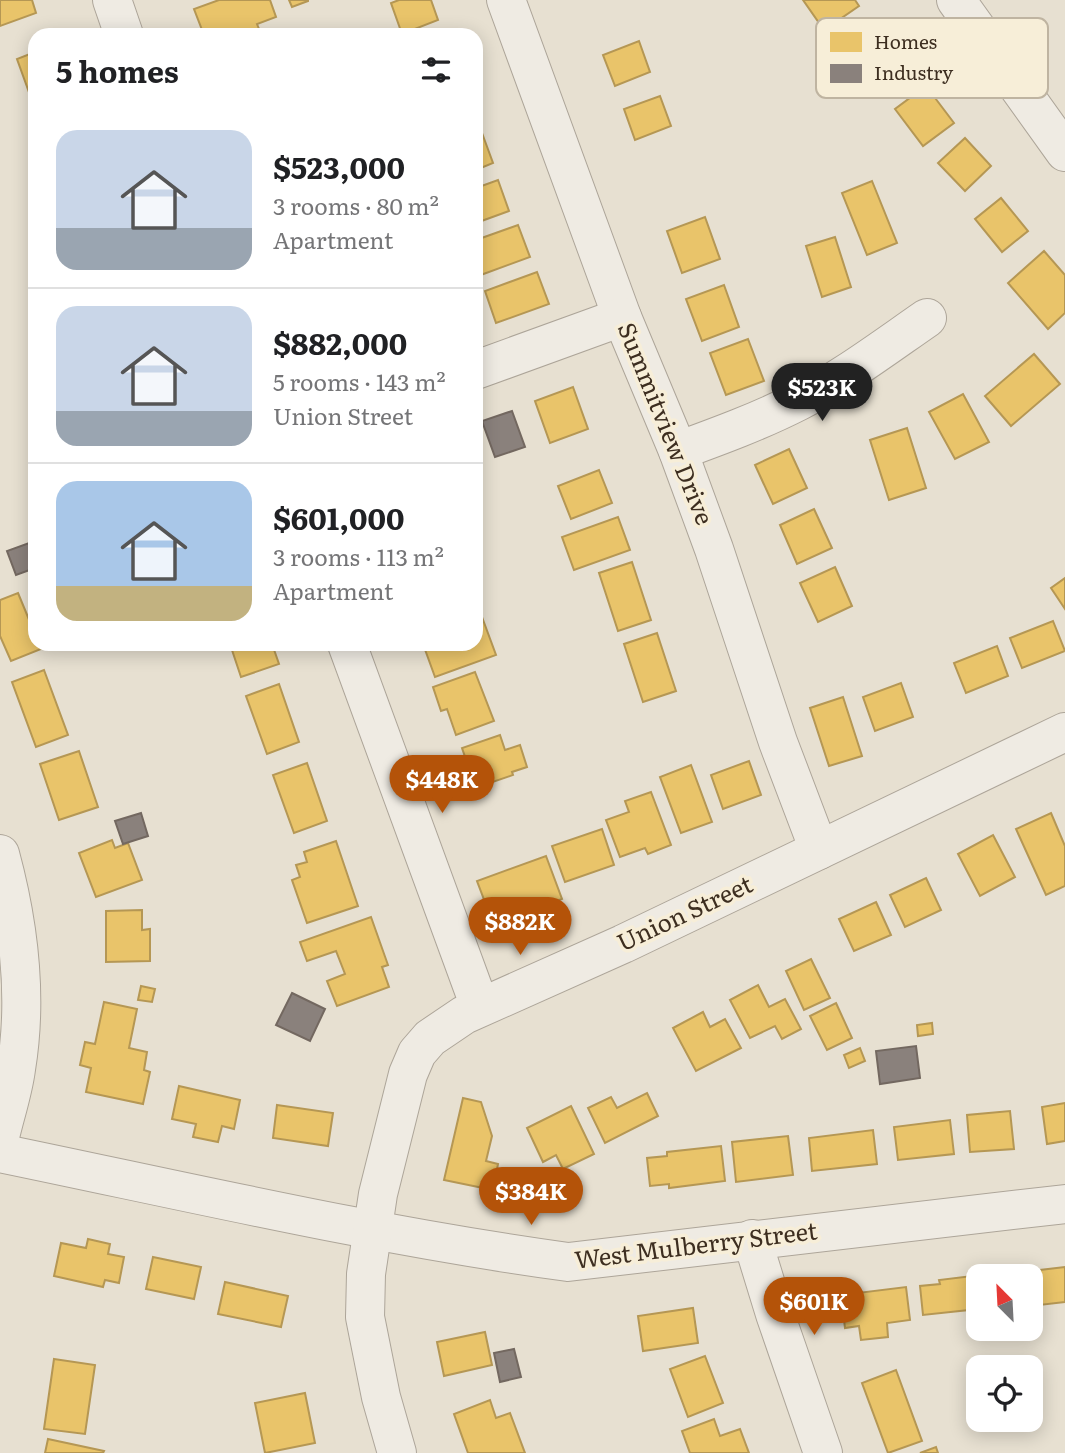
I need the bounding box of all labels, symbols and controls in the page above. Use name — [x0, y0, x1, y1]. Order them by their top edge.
legend — [816, 18, 1048, 98]
text: Homes — [874, 27, 938, 55]
text: 5 homes — [56, 48, 179, 92]
icon: filters — [417, 51, 455, 89]
text: Industry — [874, 58, 953, 86]
text: $523,000 — [273, 144, 405, 188]
icon: home — [112, 158, 196, 242]
text: 3 rooms · 80 m² — [273, 188, 439, 222]
text: Apartment — [273, 222, 393, 256]
street label: Summitview Drive — [611, 317, 724, 529]
text: $882,000 — [273, 320, 407, 364]
icon: home — [112, 334, 196, 418]
text: 5 rooms · 143 m² — [273, 364, 446, 398]
pin: $523K — [773, 364, 871, 423]
text: $523K — [787, 369, 857, 403]
text: Union Street — [273, 398, 413, 432]
text: $601,000 — [273, 495, 405, 539]
icon: home — [112, 509, 196, 593]
text: 3 rooms · 113 m² — [273, 539, 444, 573]
text: Apartment — [273, 573, 393, 607]
pin: $448K — [393, 756, 491, 815]
text: $448K — [405, 761, 479, 795]
street label: Union Street — [610, 865, 758, 958]
pin: $882K — [471, 898, 569, 957]
text: $882K — [485, 903, 556, 937]
pin: $384K — [482, 1168, 580, 1227]
text: $384K — [495, 1173, 567, 1207]
street label: West Mulberry Street — [572, 1211, 819, 1276]
north arrow — [966, 1264, 1043, 1340]
map controls — [966, 1264, 1043, 1432]
pin: $601K — [765, 1278, 863, 1337]
text: $601K — [780, 1283, 848, 1317]
button: locate — [966, 1355, 1043, 1432]

